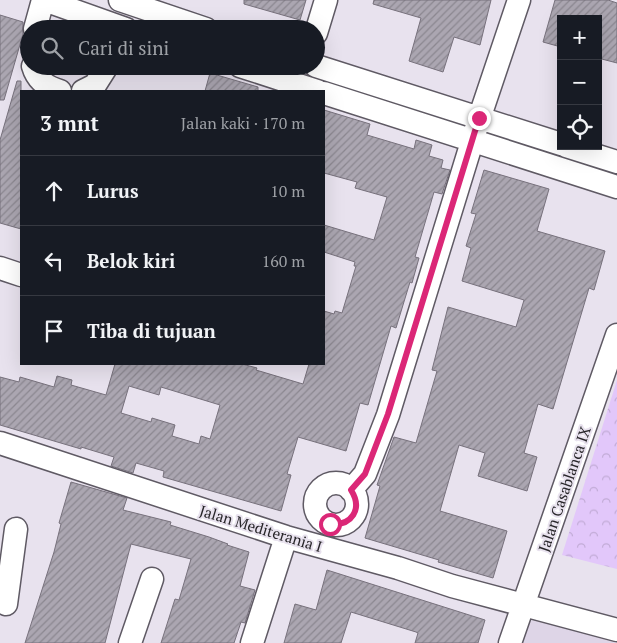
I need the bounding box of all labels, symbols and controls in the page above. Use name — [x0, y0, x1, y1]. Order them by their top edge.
map controls — [557, 15, 602, 150]
button: + — [557, 15, 602, 60]
search box — [20, 20, 325, 75]
icon: search — [38, 34, 66, 62]
text: Cari di sini — [78, 35, 169, 60]
button: − — [557, 60, 602, 105]
button: locate — [557, 105, 602, 150]
route end — [468, 107, 491, 130]
text: 3 mnt — [40, 109, 99, 137]
text: Jalan kaki · 170 m — [181, 112, 305, 134]
icon: ahead — [40, 177, 68, 205]
text: Lurus — [87, 178, 139, 203]
text: 10 m — [270, 180, 305, 202]
icon: left — [40, 247, 68, 275]
text: Belok kiri — [87, 248, 175, 273]
text: 160 m — [262, 250, 305, 272]
icon: arrive — [40, 317, 68, 345]
text: Tiba di tujuan — [87, 318, 216, 343]
street label: Jalan Casablanca IX — [533, 424, 595, 554]
street label: Jalan Mediterania I — [197, 500, 325, 556]
route start — [319, 513, 342, 536]

